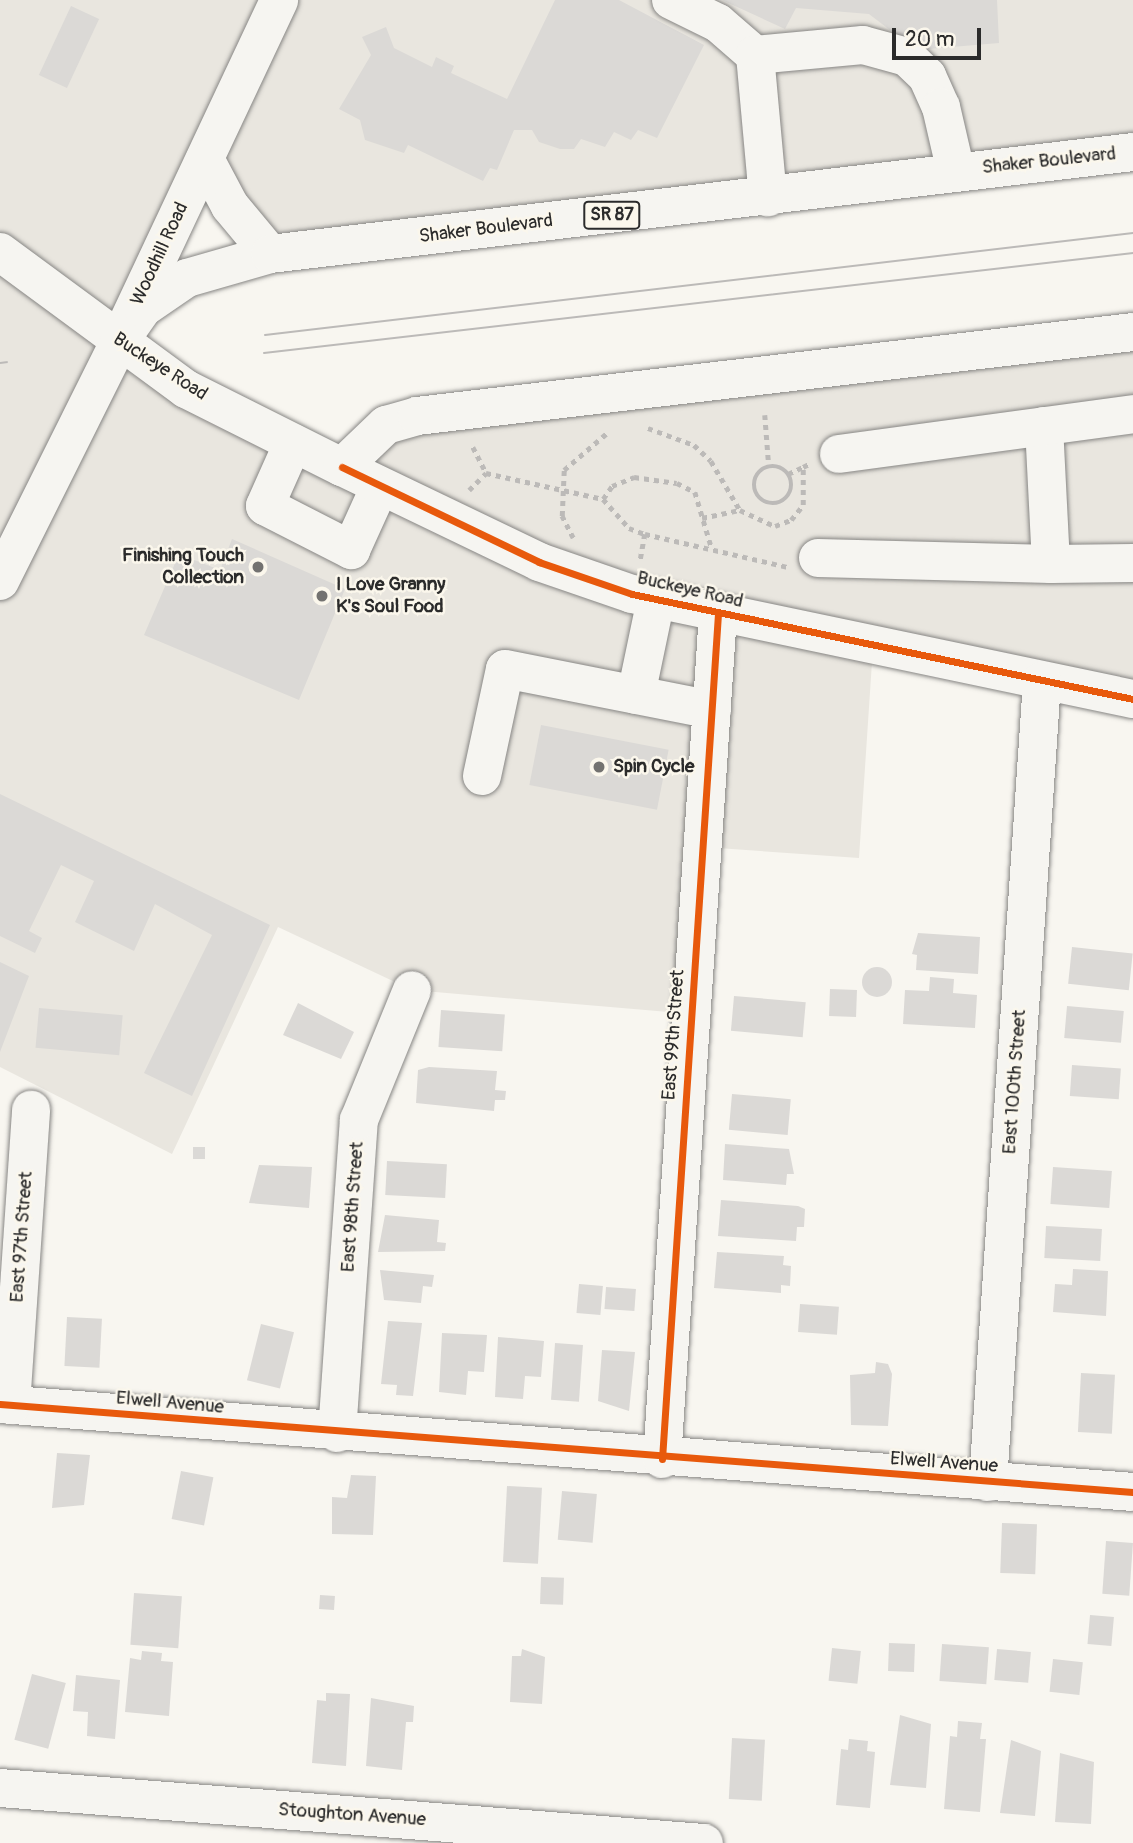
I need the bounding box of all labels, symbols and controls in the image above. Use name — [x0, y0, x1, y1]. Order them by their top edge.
scale bar — [895, 14, 984, 58]
text: 20 m — [905, 26, 954, 53]
street label: Shaker Boulevard — [981, 143, 1117, 179]
street label: Woodhill Road — [126, 199, 194, 309]
road number: SR 87 — [582, 200, 642, 230]
street label: Shaker Boulevard — [418, 209, 554, 249]
street label: Buckeye Road — [108, 328, 212, 406]
place label: Finishing Touch Collection — [122, 545, 244, 589]
marker: Finishing Touch Collection — [250, 559, 266, 575]
street label: Buckeye Road — [635, 567, 745, 613]
place label: I Love Granny K's Soul Food — [336, 574, 445, 618]
marker: I Love Granny K's Soul Food — [314, 588, 330, 604]
place label: Spin Cycle — [613, 756, 694, 778]
marker: Spin Cycle — [591, 759, 607, 775]
street label: East 99th Street — [658, 969, 690, 1101]
street label: East 100th Street — [999, 1009, 1031, 1155]
street label: East 98th Street — [337, 1141, 369, 1273]
street label: East 97th Street — [6, 1171, 38, 1303]
street label: Elwell Avenue — [115, 1387, 225, 1419]
street label: Elwell Avenue — [889, 1448, 999, 1478]
street label: Stoughton Avenue — [277, 1798, 427, 1832]

